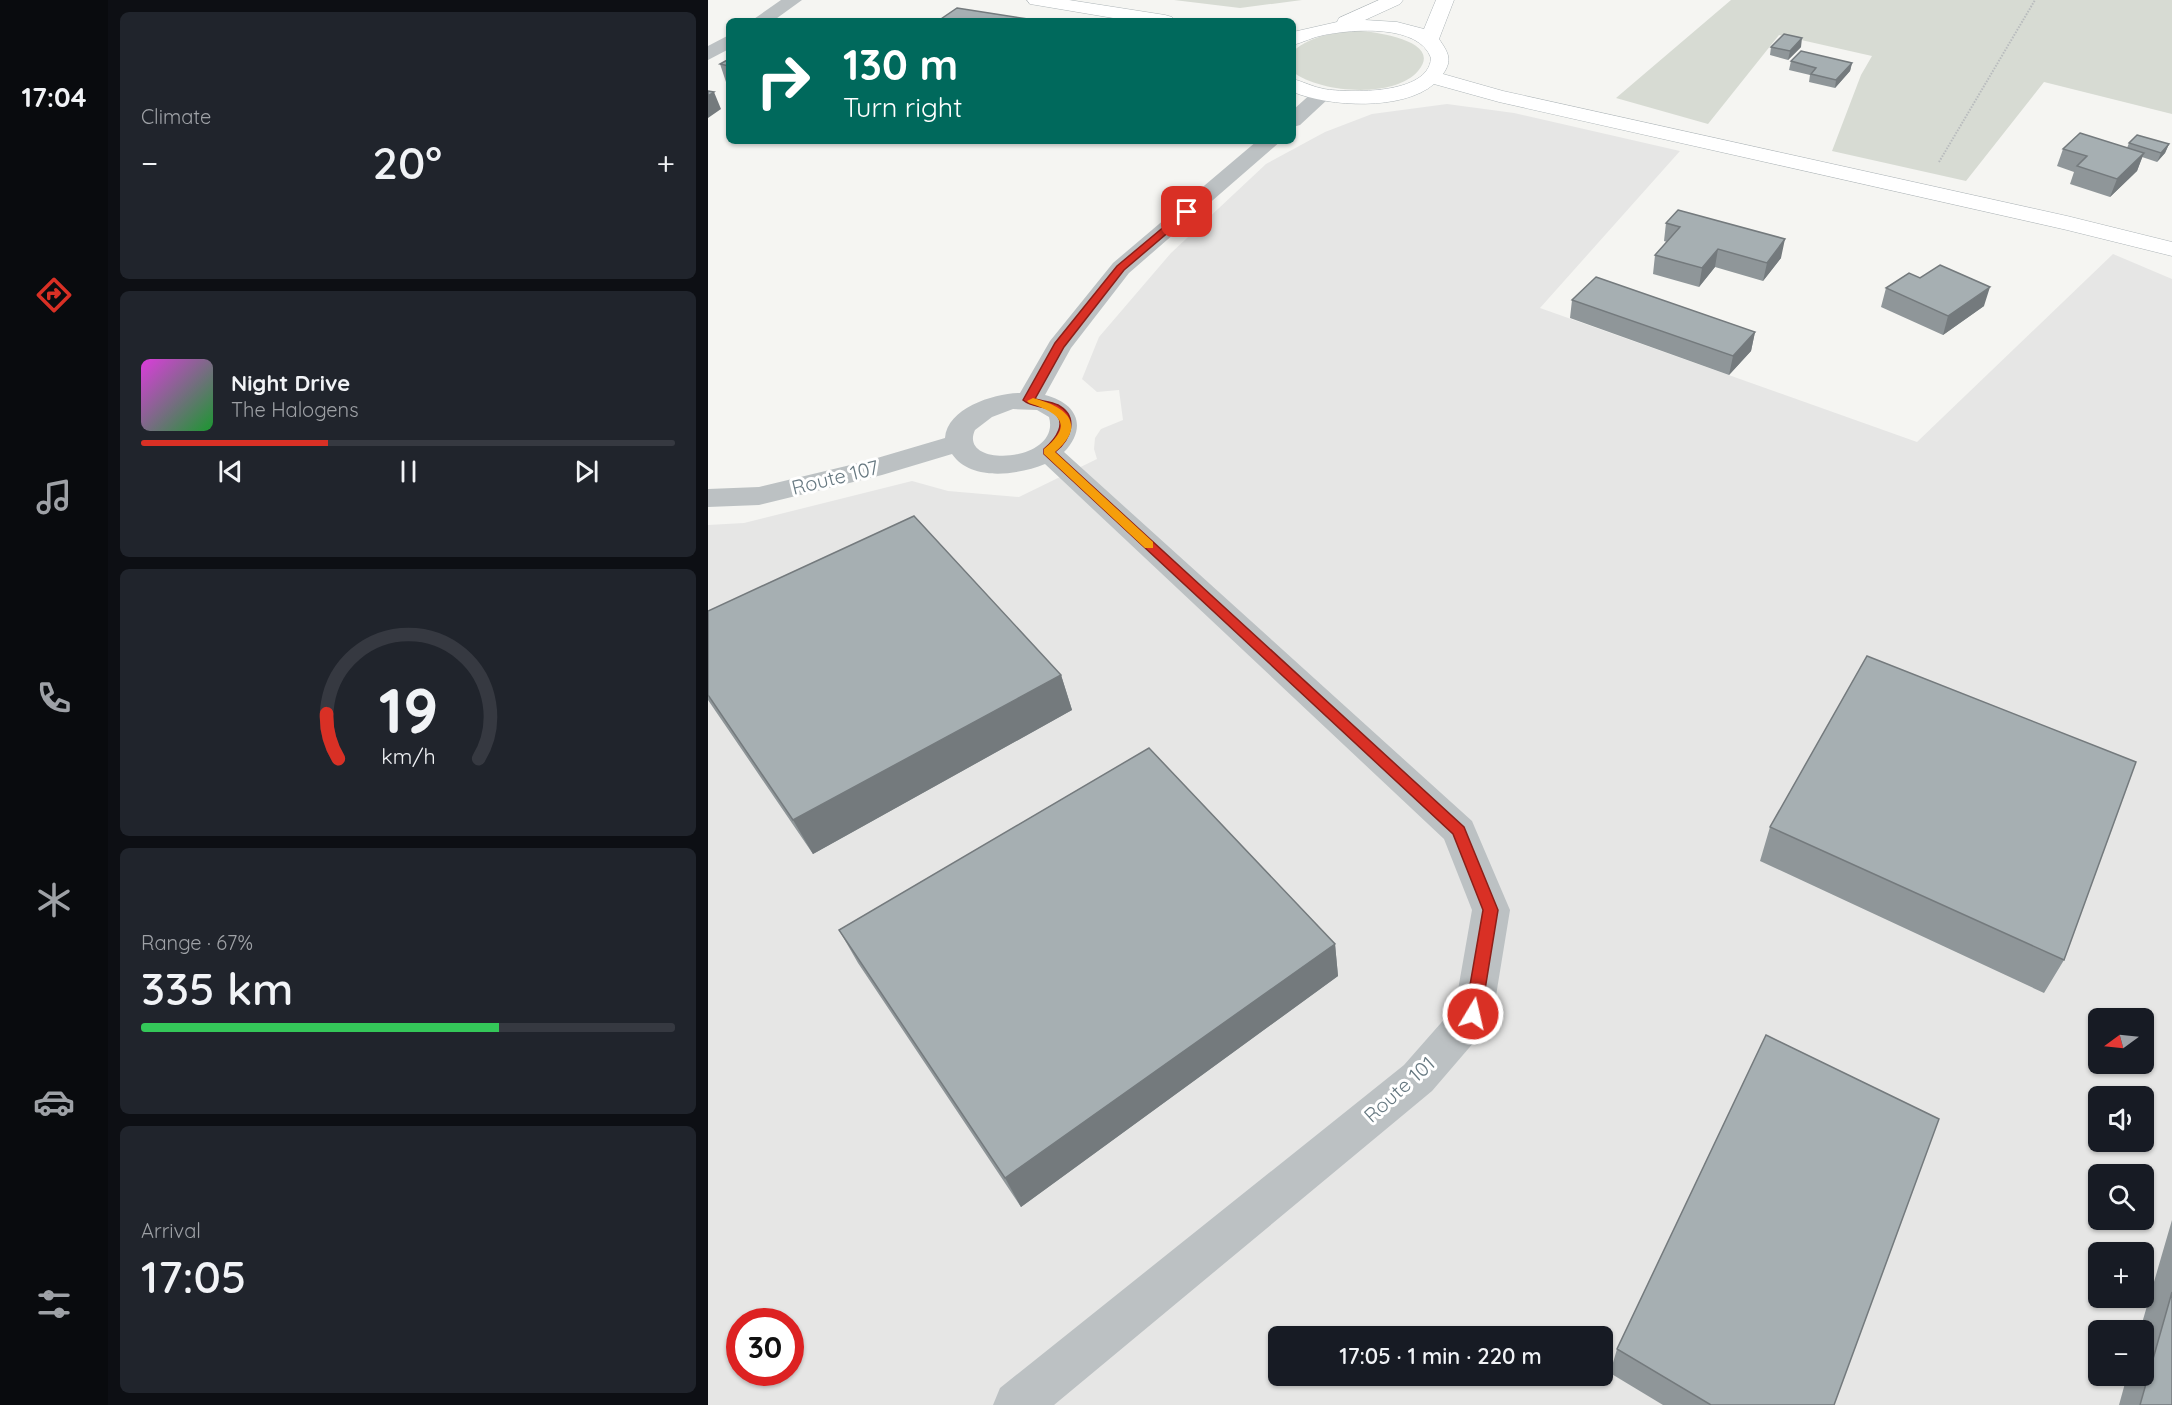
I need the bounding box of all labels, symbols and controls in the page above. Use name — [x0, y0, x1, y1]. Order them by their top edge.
text: 130 m — [843, 38, 958, 91]
icon: right — [744, 42, 822, 120]
text: 17:04 — [21, 80, 87, 114]
text: Turn right — [843, 90, 962, 124]
text: Climate — [141, 104, 211, 129]
text: 20° — [373, 134, 442, 190]
text: − — [141, 142, 158, 183]
text: + — [656, 142, 675, 183]
pin — [1161, 186, 1212, 237]
icon: arrive — [1170, 195, 1203, 228]
icon: directions — [33, 274, 75, 316]
text: Night Drive — [231, 369, 350, 397]
text: The Halogens — [231, 397, 359, 422]
street label: Route 107 — [789, 454, 881, 500]
icon: previous — [214, 455, 247, 488]
icon: pause — [392, 455, 425, 488]
icon: next — [570, 455, 603, 488]
icon: music — [33, 476, 75, 518]
text: 19 — [378, 672, 438, 750]
icon: phone — [33, 677, 75, 719]
text: km/h — [381, 744, 435, 770]
icon: climate — [33, 879, 75, 921]
text: Range · 67% — [141, 930, 253, 955]
text: 335 km — [141, 960, 293, 1016]
position arrow — [1441, 982, 1505, 1046]
north arrow — [2088, 1008, 2154, 1074]
map controls — [2088, 1008, 2154, 1386]
street label: Route 101 — [1358, 1051, 1440, 1127]
icon: car — [33, 1081, 75, 1123]
button: sound — [2088, 1086, 2154, 1152]
button: search — [2088, 1164, 2154, 1230]
text: Arrival — [141, 1218, 201, 1243]
button: + — [2088, 1242, 2154, 1308]
text: 17:05 — [141, 1248, 246, 1304]
icon: filters — [33, 1283, 75, 1325]
speed limit sign: 30 — [726, 1308, 804, 1386]
button: − — [2088, 1320, 2154, 1386]
text: 17:05 · 1 min · 220 m — [1339, 1342, 1542, 1370]

